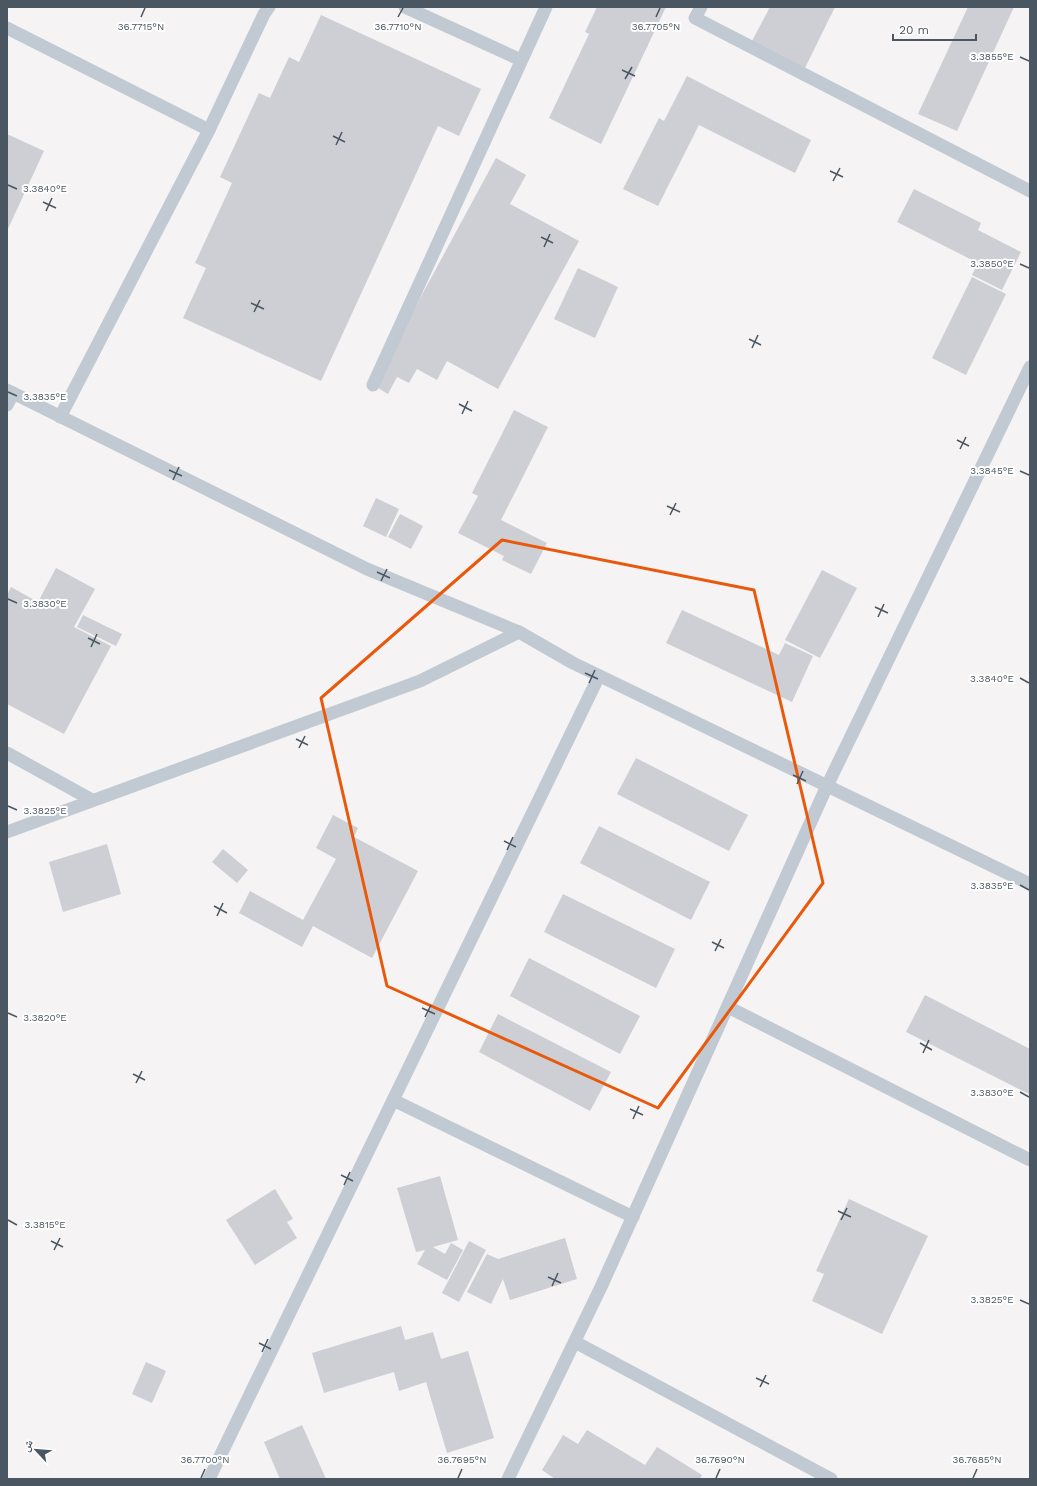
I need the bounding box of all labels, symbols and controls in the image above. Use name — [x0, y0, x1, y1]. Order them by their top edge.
scale bar — [893, 16, 976, 42]
text: 36.7715°N — [118, 21, 164, 32]
text: 36.7710°N — [375, 21, 421, 32]
text: 36.7705°N — [632, 21, 680, 32]
text: 20 m — [899, 23, 929, 37]
text: 3.3855°E — [970, 51, 1014, 62]
text: 3.3840°E — [23, 183, 67, 194]
text: 3.3850°E — [970, 258, 1014, 269]
text: 3.3835°E — [24, 391, 66, 402]
text: 3.3845°E — [970, 465, 1014, 476]
text: 3.3830°E — [23, 598, 67, 609]
text: 3.3840°E — [970, 673, 1014, 684]
text: 3.3825°E — [23, 805, 67, 816]
text: 3.3835°E — [971, 880, 1013, 891]
text: 3.3820°E — [23, 1012, 67, 1023]
text: 3.3830°E — [970, 1087, 1014, 1098]
text: 3.3815°E — [24, 1219, 66, 1230]
text: 3.3825°E — [970, 1294, 1014, 1305]
north arrow — [16, 1430, 56, 1470]
text: ش — [19, 1437, 37, 1454]
text: 36.7700°N — [180, 1454, 230, 1465]
text: 36.7695°N — [437, 1454, 487, 1465]
text: 36.7690°N — [695, 1454, 745, 1465]
text: 36.7685°N — [952, 1454, 1002, 1465]

